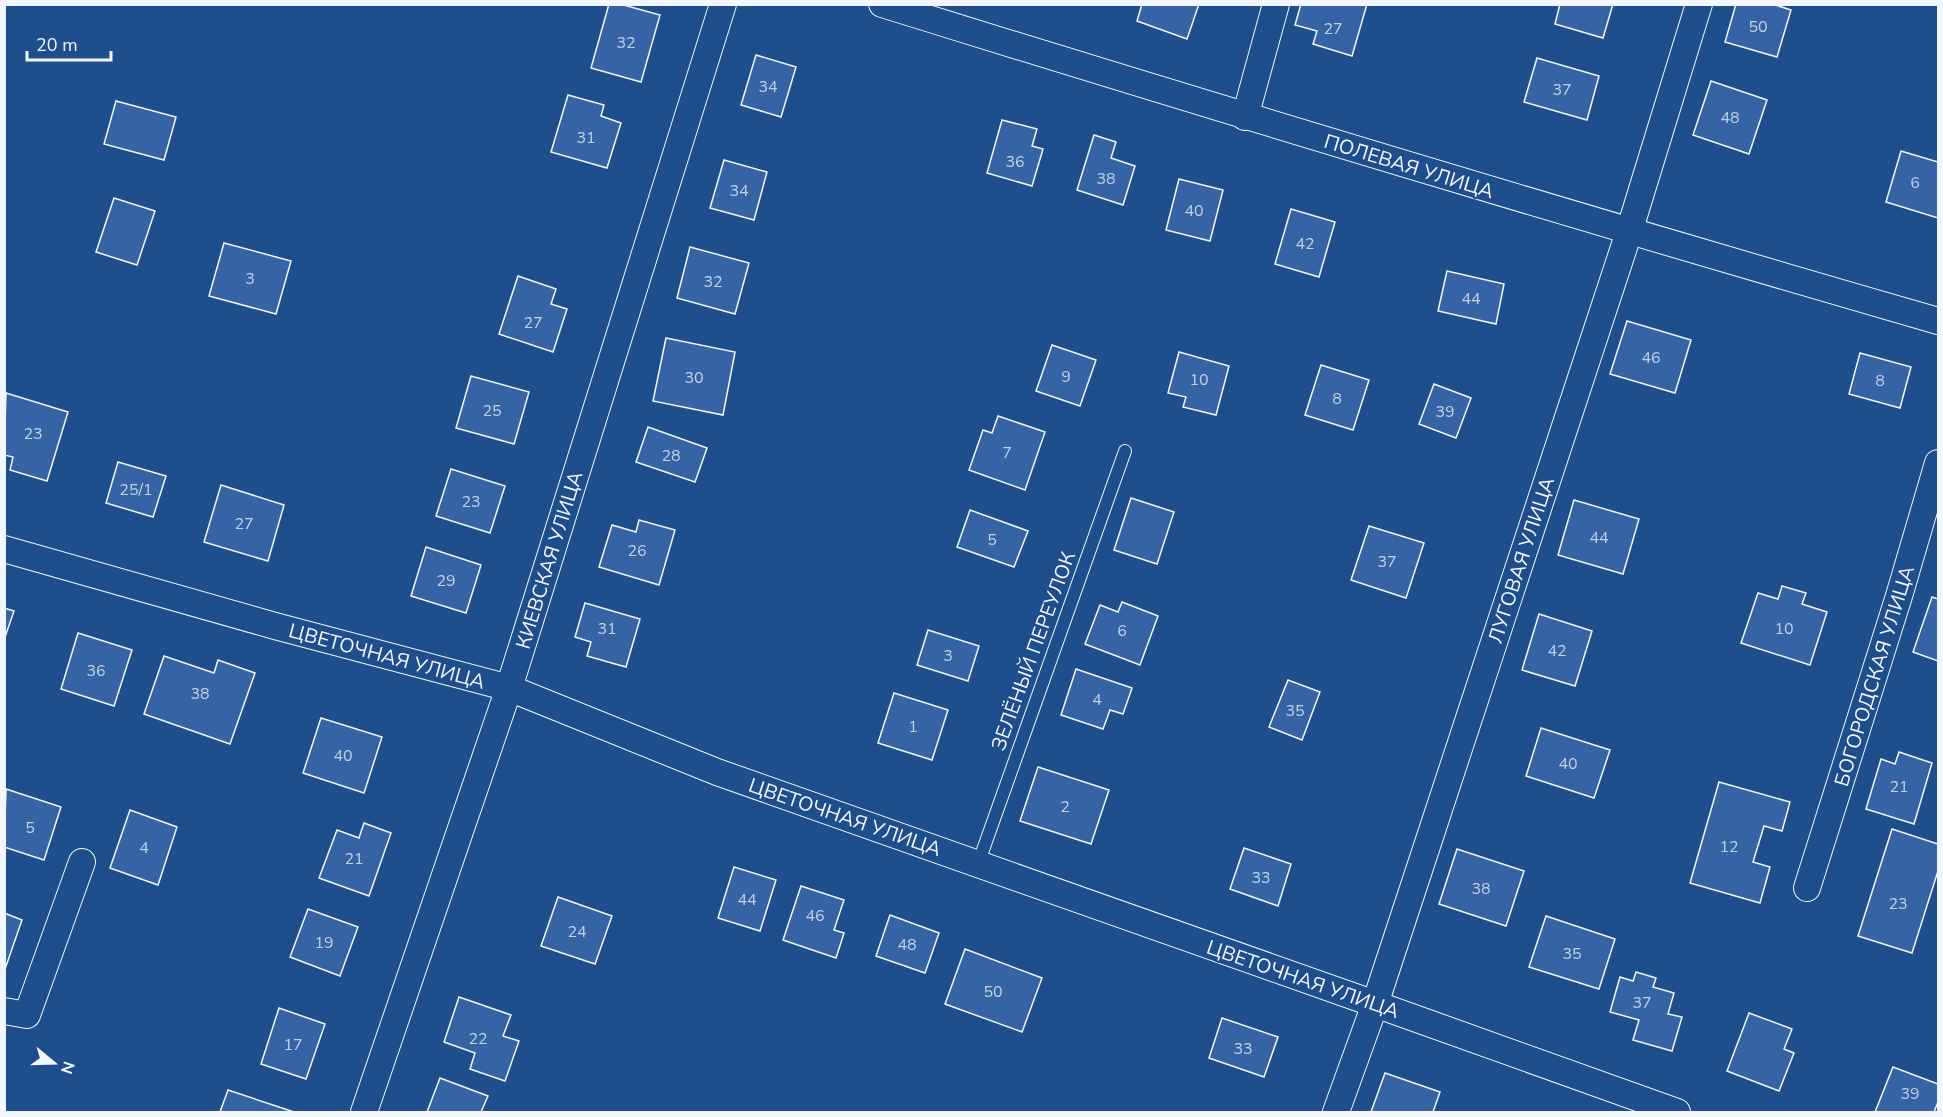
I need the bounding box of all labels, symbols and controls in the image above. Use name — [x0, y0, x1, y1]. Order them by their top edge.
house number: 50 — [1748, 16, 1768, 38]
house number: 27 — [1323, 18, 1343, 40]
scale bar — [27, 24, 111, 62]
house number: 32 — [616, 32, 636, 54]
text: 20 m — [36, 33, 78, 57]
house number: 34 — [758, 76, 778, 98]
house number: 37 — [1552, 79, 1572, 101]
house number: 48 — [1720, 107, 1740, 129]
house number: 31 — [576, 127, 596, 149]
street label: ПОЛЕВАЯ УЛИЦА — [1321, 128, 1497, 205]
house number: 36 — [1005, 151, 1025, 173]
house number: 38 — [1096, 168, 1116, 190]
house number: 6 — [1910, 172, 1920, 194]
house number: 34 — [729, 180, 749, 202]
house number: 40 — [1184, 200, 1204, 222]
house number: 42 — [1295, 233, 1315, 255]
house number: 3 — [245, 268, 255, 290]
house number: 32 — [703, 271, 723, 293]
house number: 44 — [1461, 288, 1481, 310]
house number: 27 — [523, 312, 543, 334]
house number: 46 — [1641, 347, 1661, 369]
house number: 9 — [1061, 366, 1071, 388]
house number: 30 — [684, 367, 704, 389]
house number: 10 — [1189, 369, 1209, 391]
house number: 8 — [1875, 370, 1885, 392]
house number: 8 — [1332, 388, 1342, 410]
house number: 25 — [482, 400, 502, 422]
house number: 39 — [1435, 401, 1455, 423]
house number: 23 — [23, 423, 43, 445]
house number: 7 — [1002, 442, 1012, 464]
house number: 28 — [661, 445, 681, 467]
street label: КИЕВСКАЯ УЛИЦА — [510, 467, 590, 652]
street label: ЛУГОВАЯ УЛИЦА — [1482, 473, 1561, 647]
house number: 25/1 — [119, 479, 153, 501]
house number: 23 — [461, 491, 481, 513]
house number: 27 — [234, 513, 254, 535]
house number: 44 — [1589, 527, 1609, 549]
house number: 5 — [987, 529, 997, 551]
house number: 26 — [627, 540, 647, 562]
street label: ЗЕЛЁНЫЙ ПЕРЕУЛОК — [985, 548, 1082, 755]
house number: 37 — [1377, 551, 1397, 573]
street label: БОГОРОДСКАЯ УЛИЦА — [1828, 562, 1921, 790]
house number: 29 — [436, 570, 456, 592]
street label: ЦВЕТОЧНАЯ УЛИЦА — [286, 617, 488, 696]
house number: 31 — [597, 618, 617, 640]
house number: 10 — [1774, 618, 1794, 640]
house number: 6 — [1117, 620, 1127, 642]
house number: 42 — [1547, 640, 1567, 662]
house number: 3 — [943, 645, 953, 667]
house number: 36 — [86, 660, 106, 682]
house number: 38 — [190, 683, 210, 705]
house number: 4 — [1092, 689, 1102, 711]
house number: 35 — [1285, 700, 1305, 722]
house number: 1 — [908, 716, 918, 738]
house number: 40 — [333, 745, 353, 767]
house number: 40 — [1558, 753, 1578, 775]
street label: ЦВЕТОЧНАЯ УЛИЦА — [745, 772, 945, 863]
house number: 21 — [1889, 776, 1909, 798]
house number: 2 — [1060, 796, 1070, 818]
house number: 5 — [25, 817, 35, 839]
house number: 12 — [1719, 836, 1739, 858]
house number: 4 — [139, 837, 149, 859]
house number: 21 — [344, 848, 364, 870]
house number: 33 — [1251, 867, 1271, 889]
house number: 38 — [1471, 878, 1491, 900]
house number: 44 — [737, 889, 757, 911]
house number: 23 — [1888, 893, 1908, 915]
house number: 46 — [805, 905, 825, 927]
house number: 24 — [567, 921, 587, 943]
house number: 19 — [314, 932, 334, 954]
house number: 48 — [897, 934, 917, 956]
street label: ЦВЕТОЧНАЯ УЛИЦА — [1203, 934, 1403, 1025]
house number: 35 — [1562, 943, 1582, 965]
house number: 50 — [983, 981, 1003, 1003]
house number: 37 — [1632, 992, 1652, 1014]
house number: 22 — [468, 1028, 488, 1050]
north arrow — [24, 1033, 84, 1093]
house number: 17 — [283, 1034, 303, 1056]
house number: 33 — [1233, 1038, 1253, 1060]
text: N — [55, 1058, 80, 1077]
house number: 39 — [1900, 1083, 1920, 1105]

